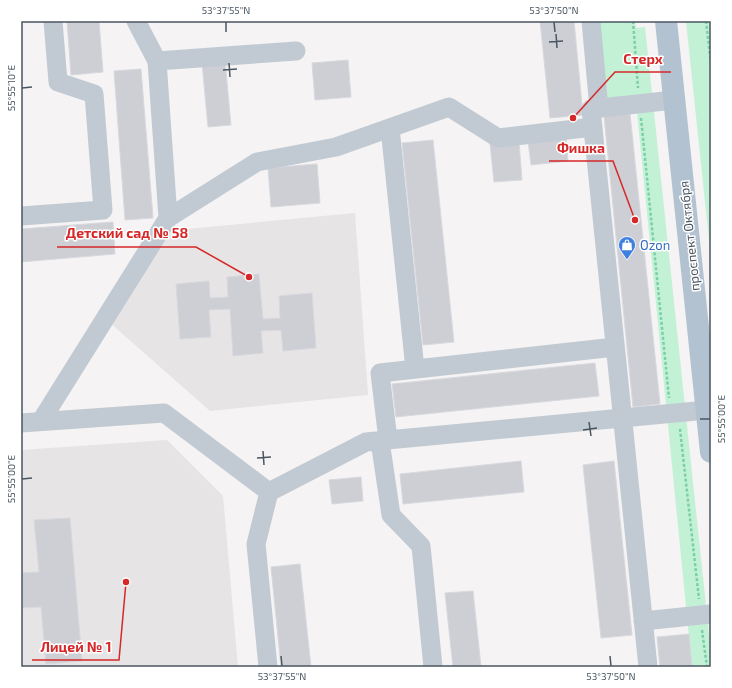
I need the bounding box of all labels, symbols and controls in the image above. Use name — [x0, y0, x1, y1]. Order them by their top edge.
text: 53°37'55"N — [202, 4, 250, 16]
text: 53°37'50"N — [529, 4, 579, 16]
callout: Стерх — [615, 46, 671, 72]
text: Стерх — [623, 50, 663, 67]
text: 55°55'10"E — [5, 64, 17, 111]
callout: Фишка — [549, 135, 613, 161]
text: Фишка — [557, 139, 605, 156]
street label: проспект Октября — [675, 180, 703, 292]
callout: Детский сад № 58 — [57, 221, 196, 247]
text: Детский сад № 58 — [66, 224, 188, 241]
shop icon: Ozon — [617, 235, 637, 260]
place label: Ozon — [640, 237, 670, 253]
text: 55°55'00"E — [715, 394, 727, 443]
text: 55°55'00"E — [5, 454, 17, 503]
callout: Лицей № 1 — [32, 634, 119, 660]
text: Лицей № 1 — [41, 638, 111, 655]
text: 53°37'55"N — [258, 670, 306, 682]
text: 53°37'50"N — [586, 670, 636, 682]

